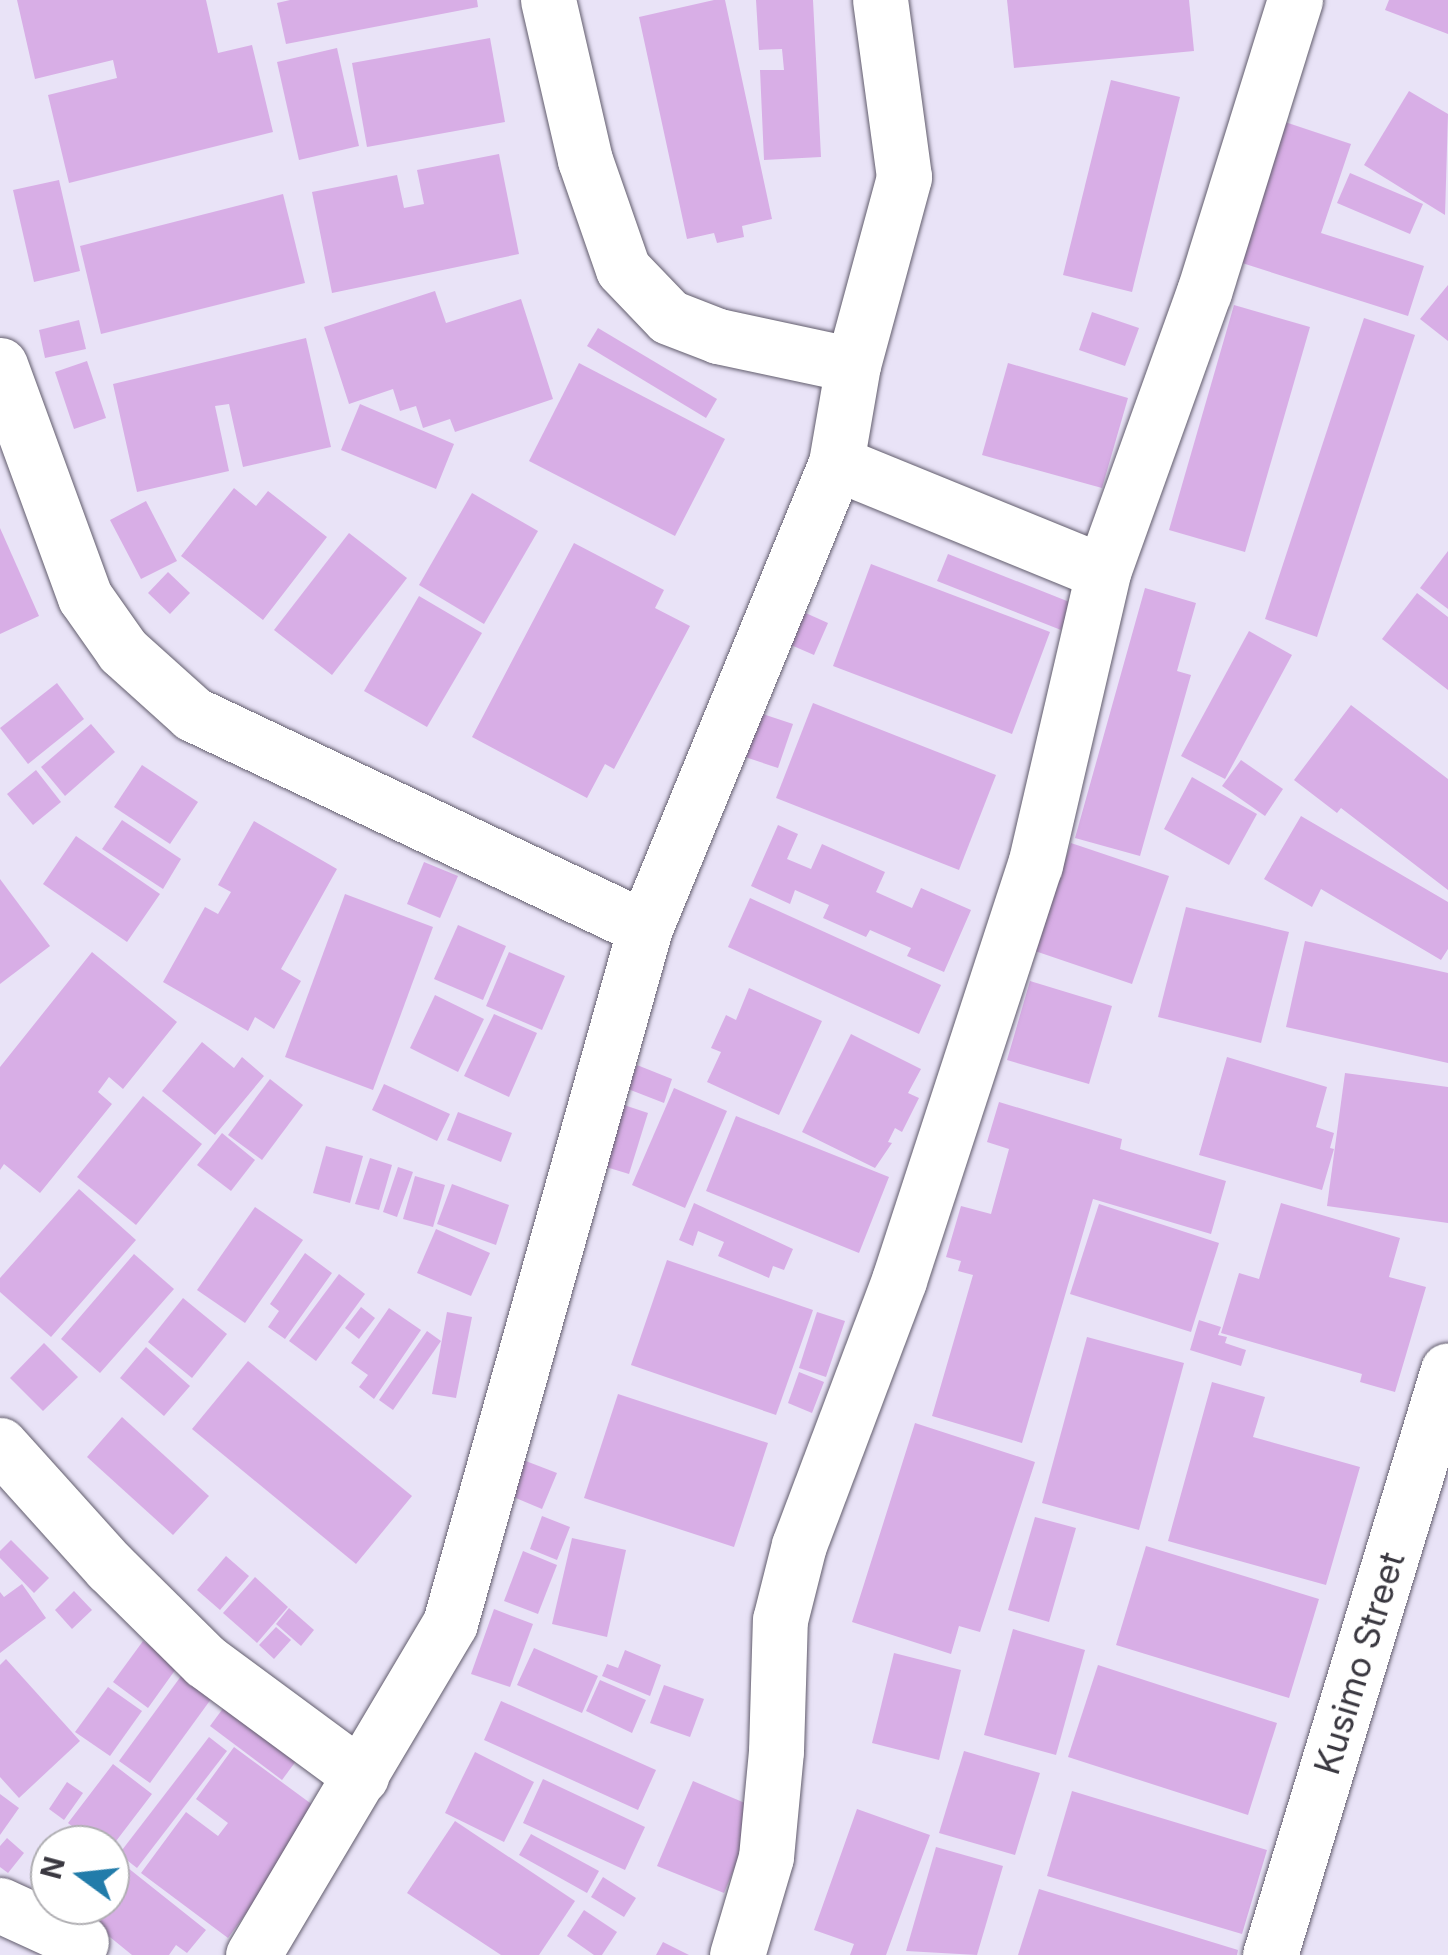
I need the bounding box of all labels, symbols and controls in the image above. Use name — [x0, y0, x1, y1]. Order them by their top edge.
street label: Kusimo Street — [1305, 1547, 1413, 1779]
north arrow — [30, 1825, 130, 1925]
text: N — [34, 1853, 72, 1882]

